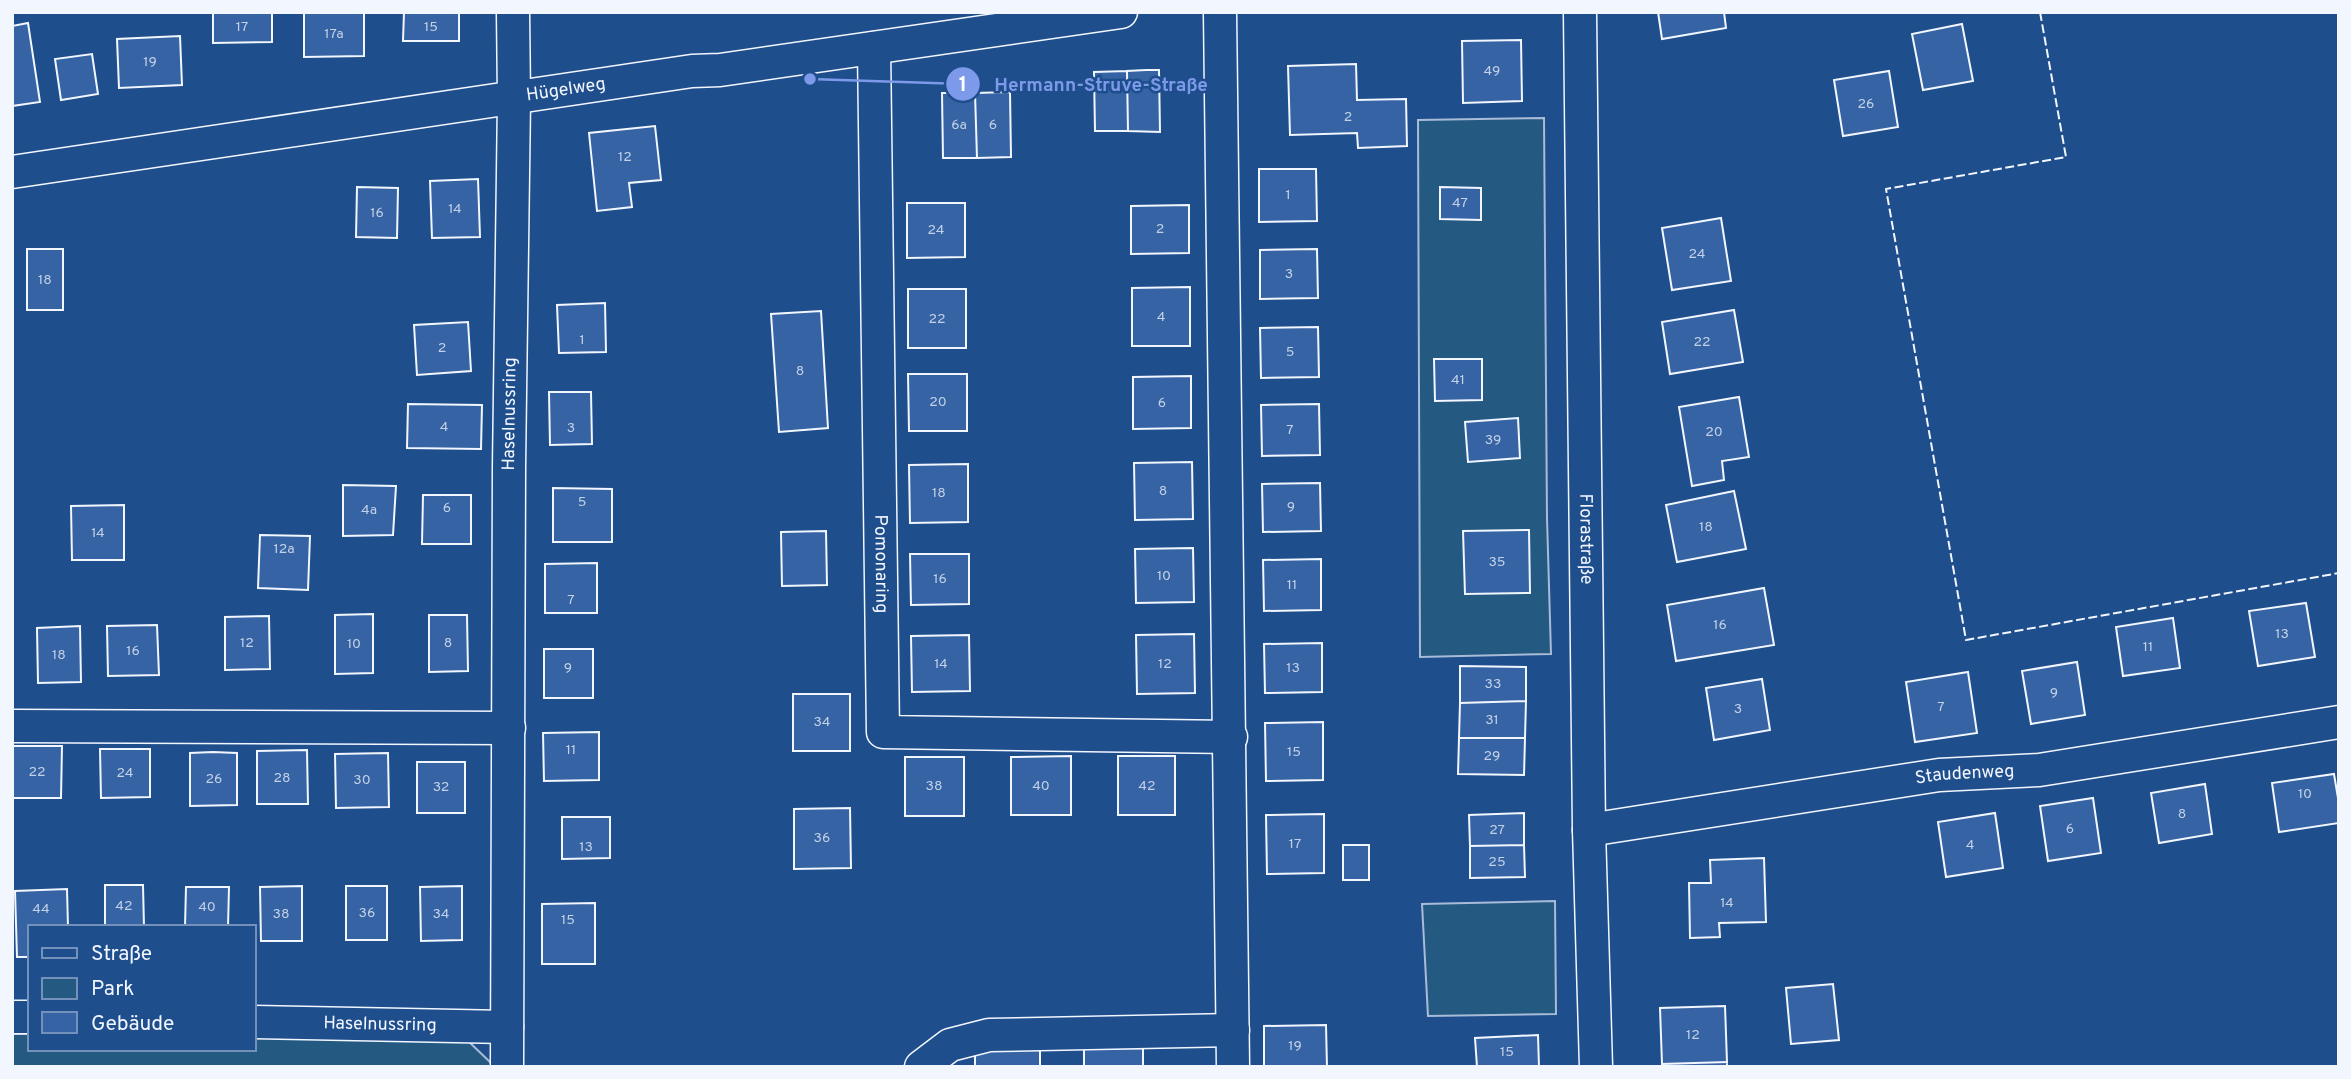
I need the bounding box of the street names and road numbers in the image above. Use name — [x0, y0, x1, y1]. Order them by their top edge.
street label: Hügelweg — [525, 72, 607, 107]
street label: Haselnussring — [497, 357, 522, 471]
street label: Florastraße — [1574, 493, 1598, 585]
street label: Pomonaring — [869, 514, 893, 614]
street label: Staudenweg — [1913, 760, 2015, 790]
street label: Haselnussring — [323, 1012, 437, 1037]

